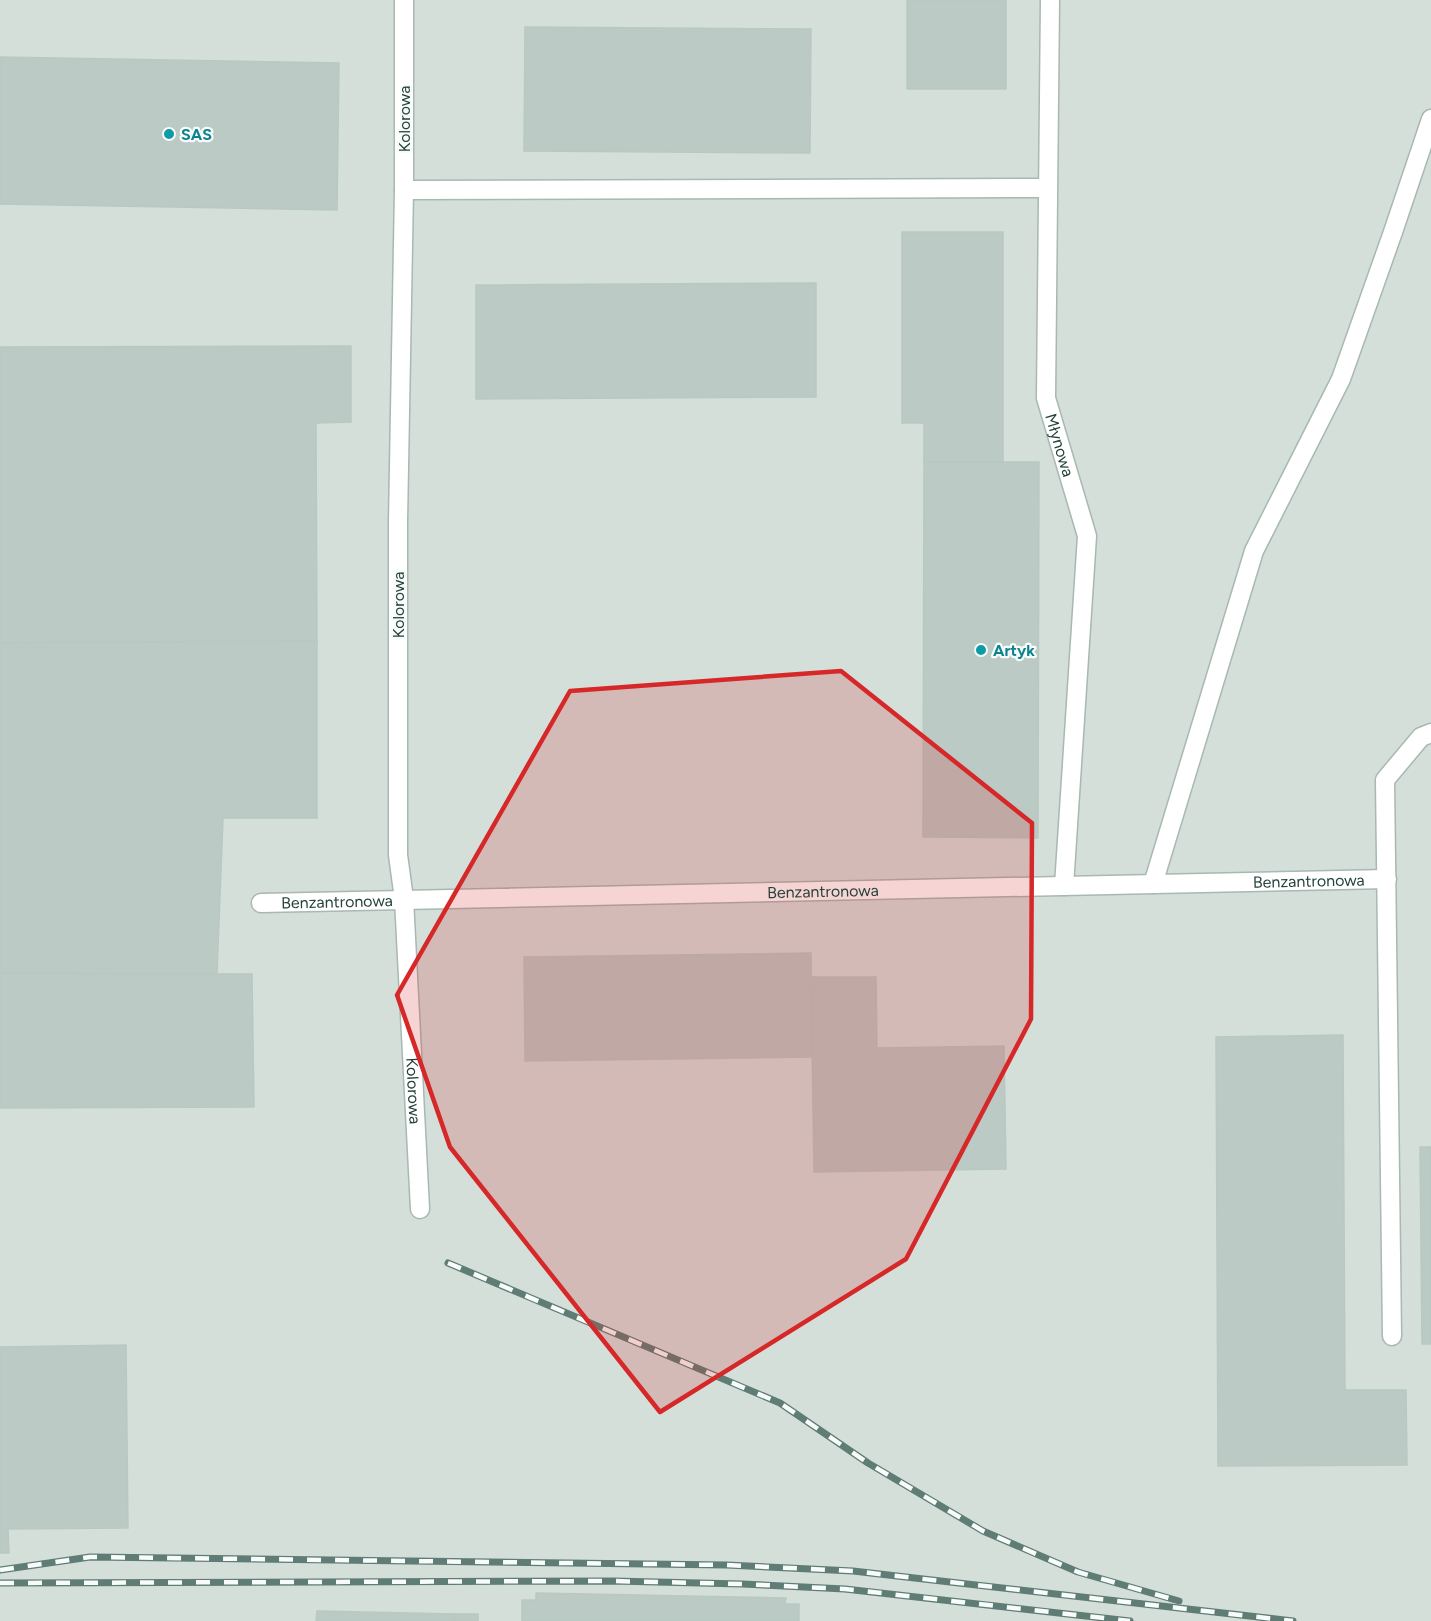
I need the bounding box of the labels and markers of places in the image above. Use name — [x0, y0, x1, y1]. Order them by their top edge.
place label: SAS — [181, 125, 212, 144]
marker: SAS — [162, 127, 176, 141]
place label: Artyk — [993, 641, 1035, 660]
marker: Artyk — [974, 643, 988, 657]

